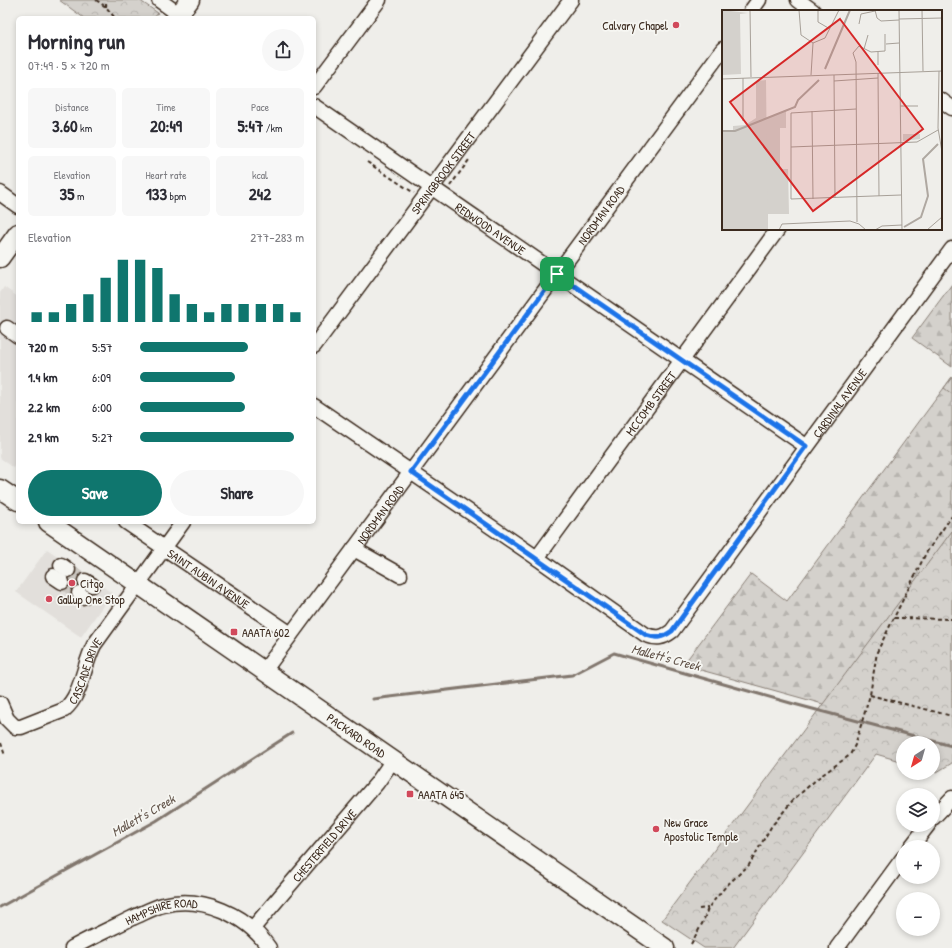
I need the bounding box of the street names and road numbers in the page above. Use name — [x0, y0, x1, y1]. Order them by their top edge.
street label: SPRINGBROOK STREET — [407, 128, 479, 217]
street label: NORDMAN ROAD — [573, 181, 628, 248]
street label: REDWOOD AVENUE — [452, 198, 530, 259]
street label: CARDINAL AVENUE — [808, 364, 871, 441]
street label: MCCOMB STREET — [621, 367, 680, 439]
street label: NORDMAN ROAD — [352, 481, 408, 547]
street label: SAINT AUBIN AVENUE — [164, 544, 254, 612]
street label: CASCADE DRIVE — [64, 633, 106, 707]
street label: PACKARD ROAD — [324, 709, 390, 762]
street label: CHESTERFIELD DRIVE — [288, 805, 360, 885]
street label: HAMPSHIRE ROAD — [122, 894, 199, 929]

